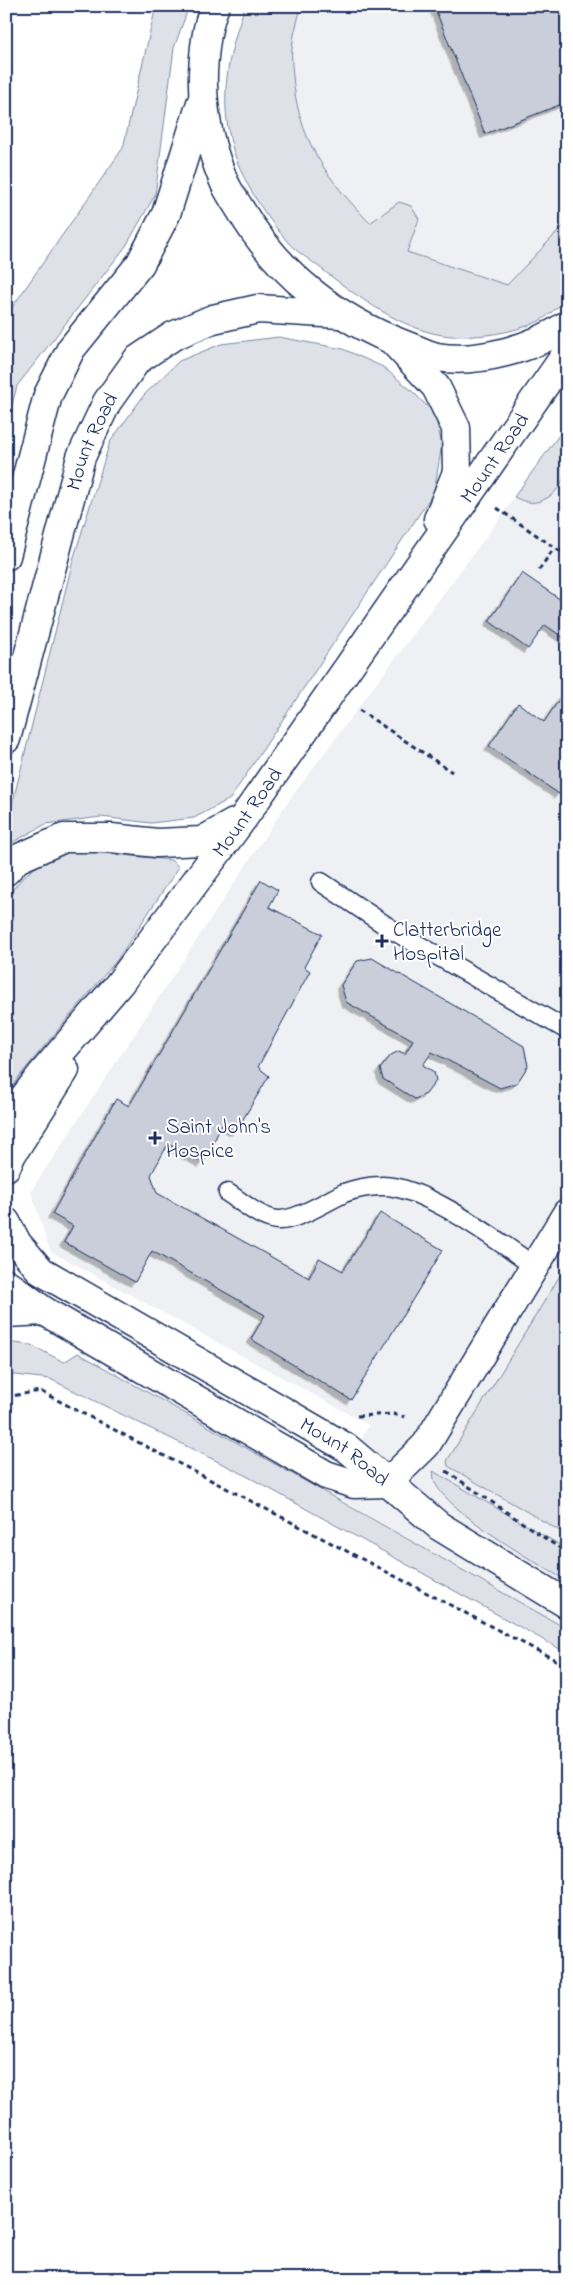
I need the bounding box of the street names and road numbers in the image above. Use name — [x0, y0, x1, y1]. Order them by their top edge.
street label: Mount Road — [60, 387, 126, 494]
street label: Mount Road — [454, 407, 538, 510]
street label: Mount Road — [206, 762, 291, 864]
street label: Mount Road — [293, 1411, 395, 1495]

